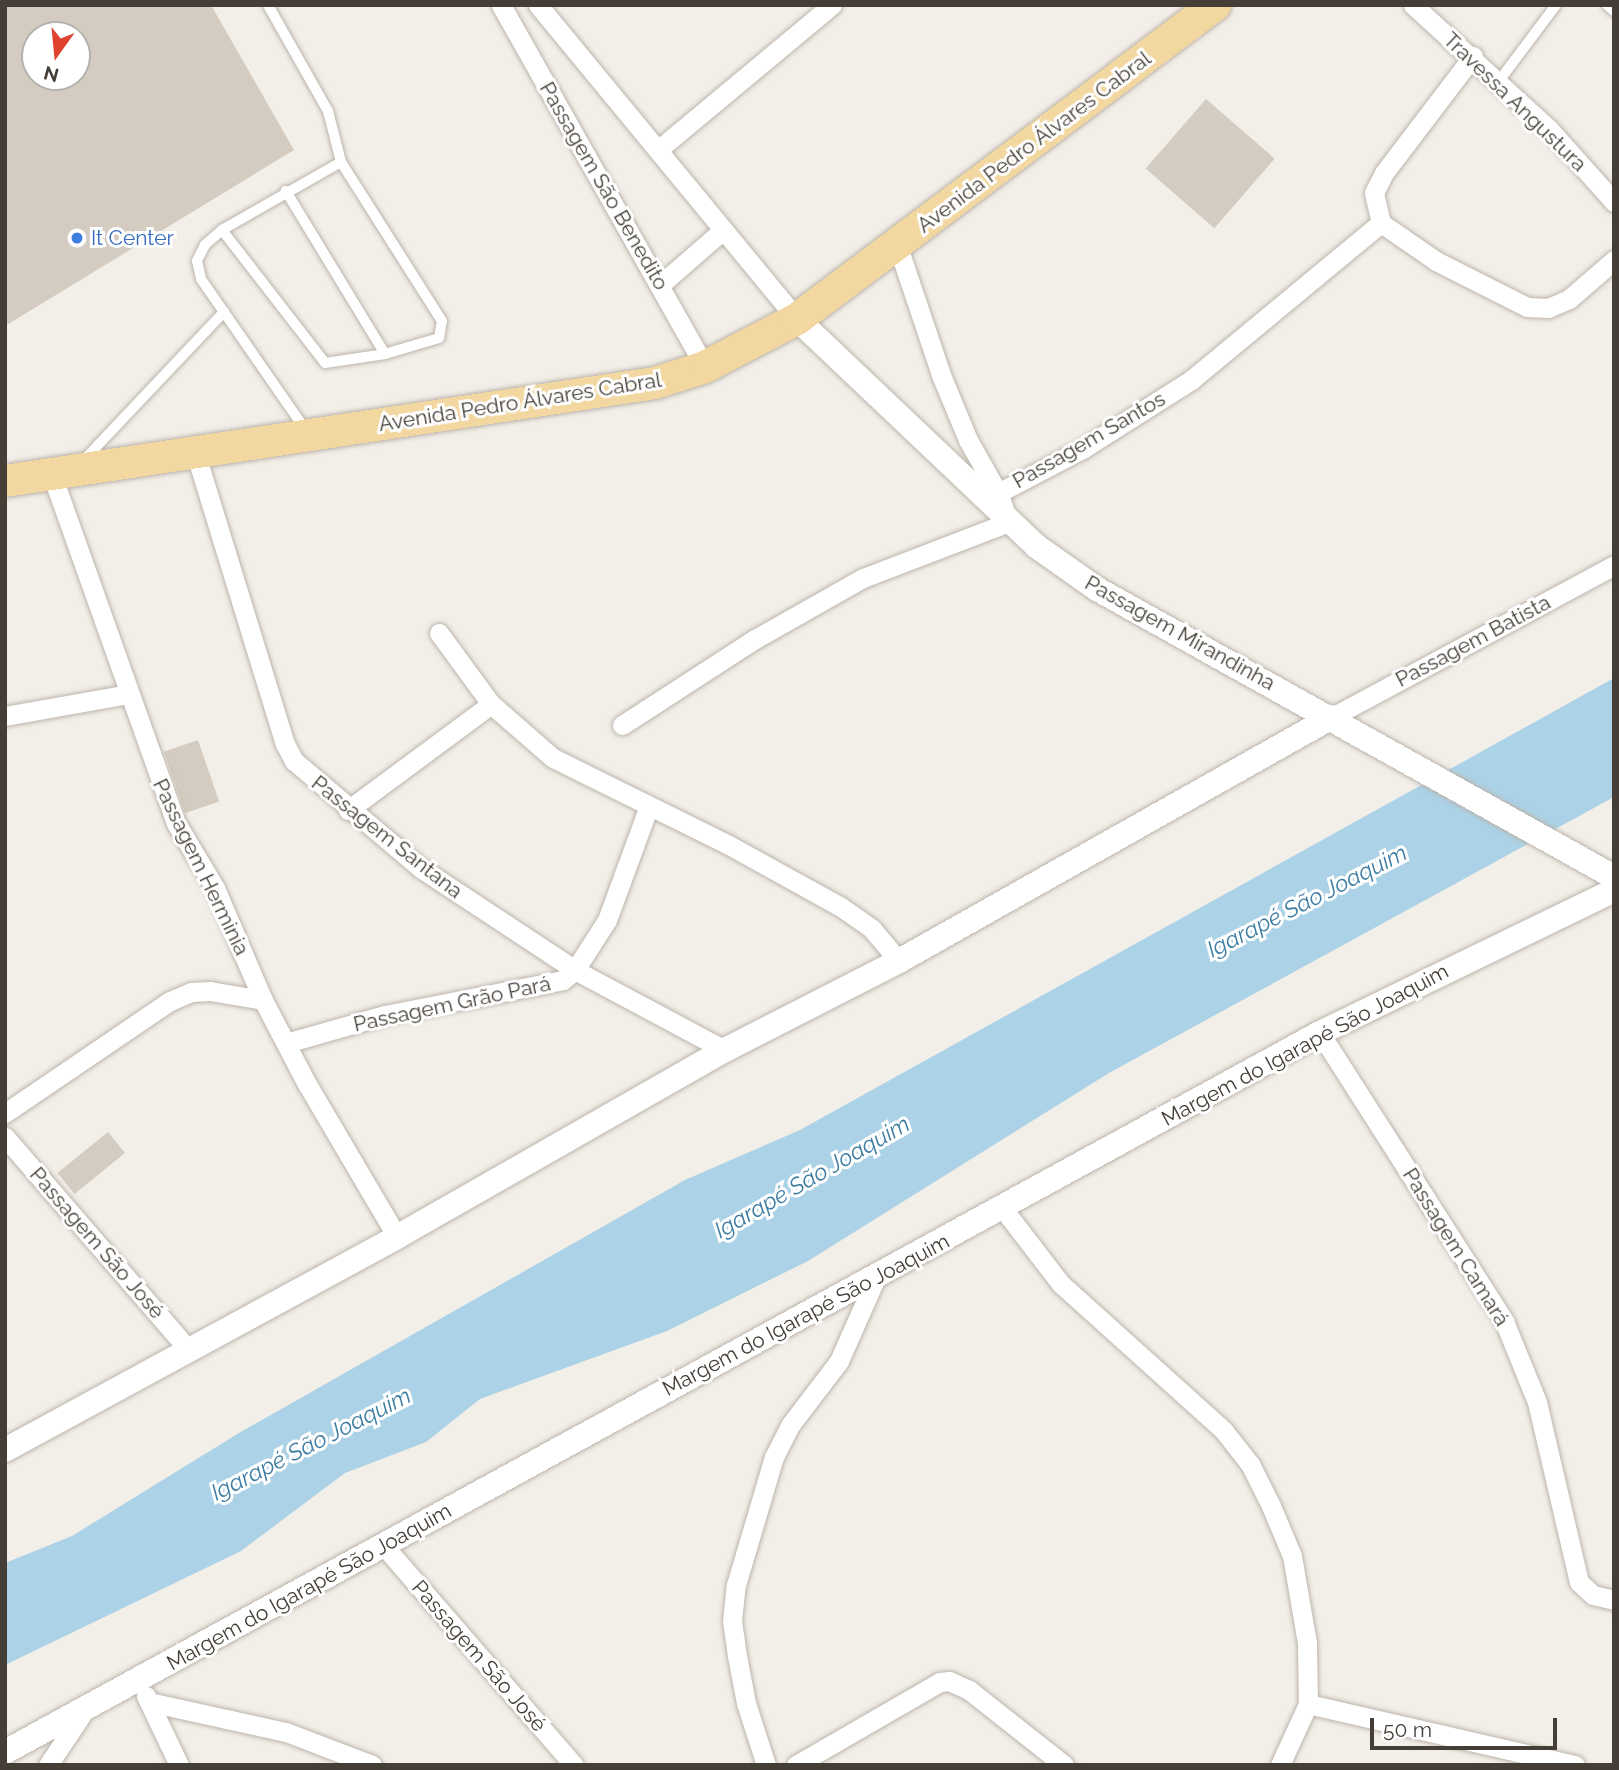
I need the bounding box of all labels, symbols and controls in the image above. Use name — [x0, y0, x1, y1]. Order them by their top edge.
north arrow — [21, 21, 91, 91]
street label: Travessa Angustura — [1438, 27, 1592, 177]
street label: Avenida Pedro Álvares Cabral — [912, 46, 1156, 238]
text: N — [41, 62, 61, 87]
street label: Passagem São Benedito — [534, 78, 674, 294]
place label: It Center — [91, 225, 174, 251]
marker: It Center — [69, 230, 85, 246]
street label: Avenida Pedro Álvares Cabral — [377, 367, 663, 437]
street label: Passagem Santos — [1008, 386, 1170, 494]
street label: Passagem Mirandinha — [1080, 570, 1280, 696]
street label: Passagem Batista — [1391, 590, 1555, 692]
street label: Passagem Santana — [307, 770, 467, 904]
street label: Passagem Herminia — [147, 775, 255, 959]
water label: Igarapé São Joaquim — [1202, 838, 1412, 964]
street label: Margem do Igarapé São Joaquim — [1157, 958, 1453, 1132]
street label: Passagem Grão Pará — [351, 971, 553, 1037]
water label: Igarapé São Joaquim — [709, 1110, 915, 1244]
street label: Passagem São José — [24, 1162, 170, 1324]
street label: Passagem Camará — [1397, 1163, 1515, 1331]
street label: Margem do Igarapé São Joaquim — [658, 1228, 954, 1402]
water label: Igarapé São Joaquim — [206, 1381, 416, 1507]
street label: Margem do Igarapé São Joaquim — [162, 1498, 456, 1676]
street label: Passagem São José — [406, 1575, 552, 1737]
scale bar — [1374, 1704, 1561, 1748]
text: 50 m — [1383, 1717, 1432, 1742]

